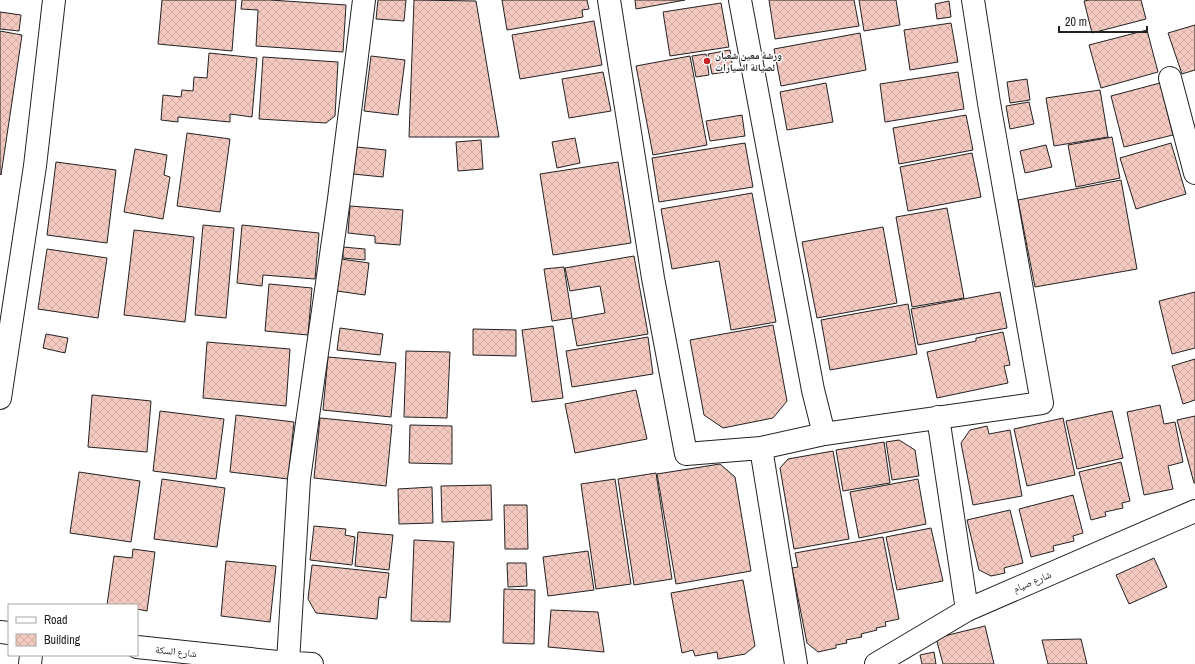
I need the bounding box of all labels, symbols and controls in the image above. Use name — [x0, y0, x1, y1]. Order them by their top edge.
scale bar — [1059, 8, 1147, 34]
text: 20 m — [1065, 14, 1087, 30]
place label: ورشة معين شعبان لصيانة السيارات — [715, 49, 782, 74]
marker: ورشة معين شعبان لصيانة السيارات — [702, 56, 712, 66]
street label: شارع صيام — [1011, 567, 1054, 596]
legend — [8, 604, 138, 656]
text: Road — [44, 612, 68, 628]
text: Building — [44, 632, 81, 648]
street label: شارع السكة — [155, 643, 198, 660]

